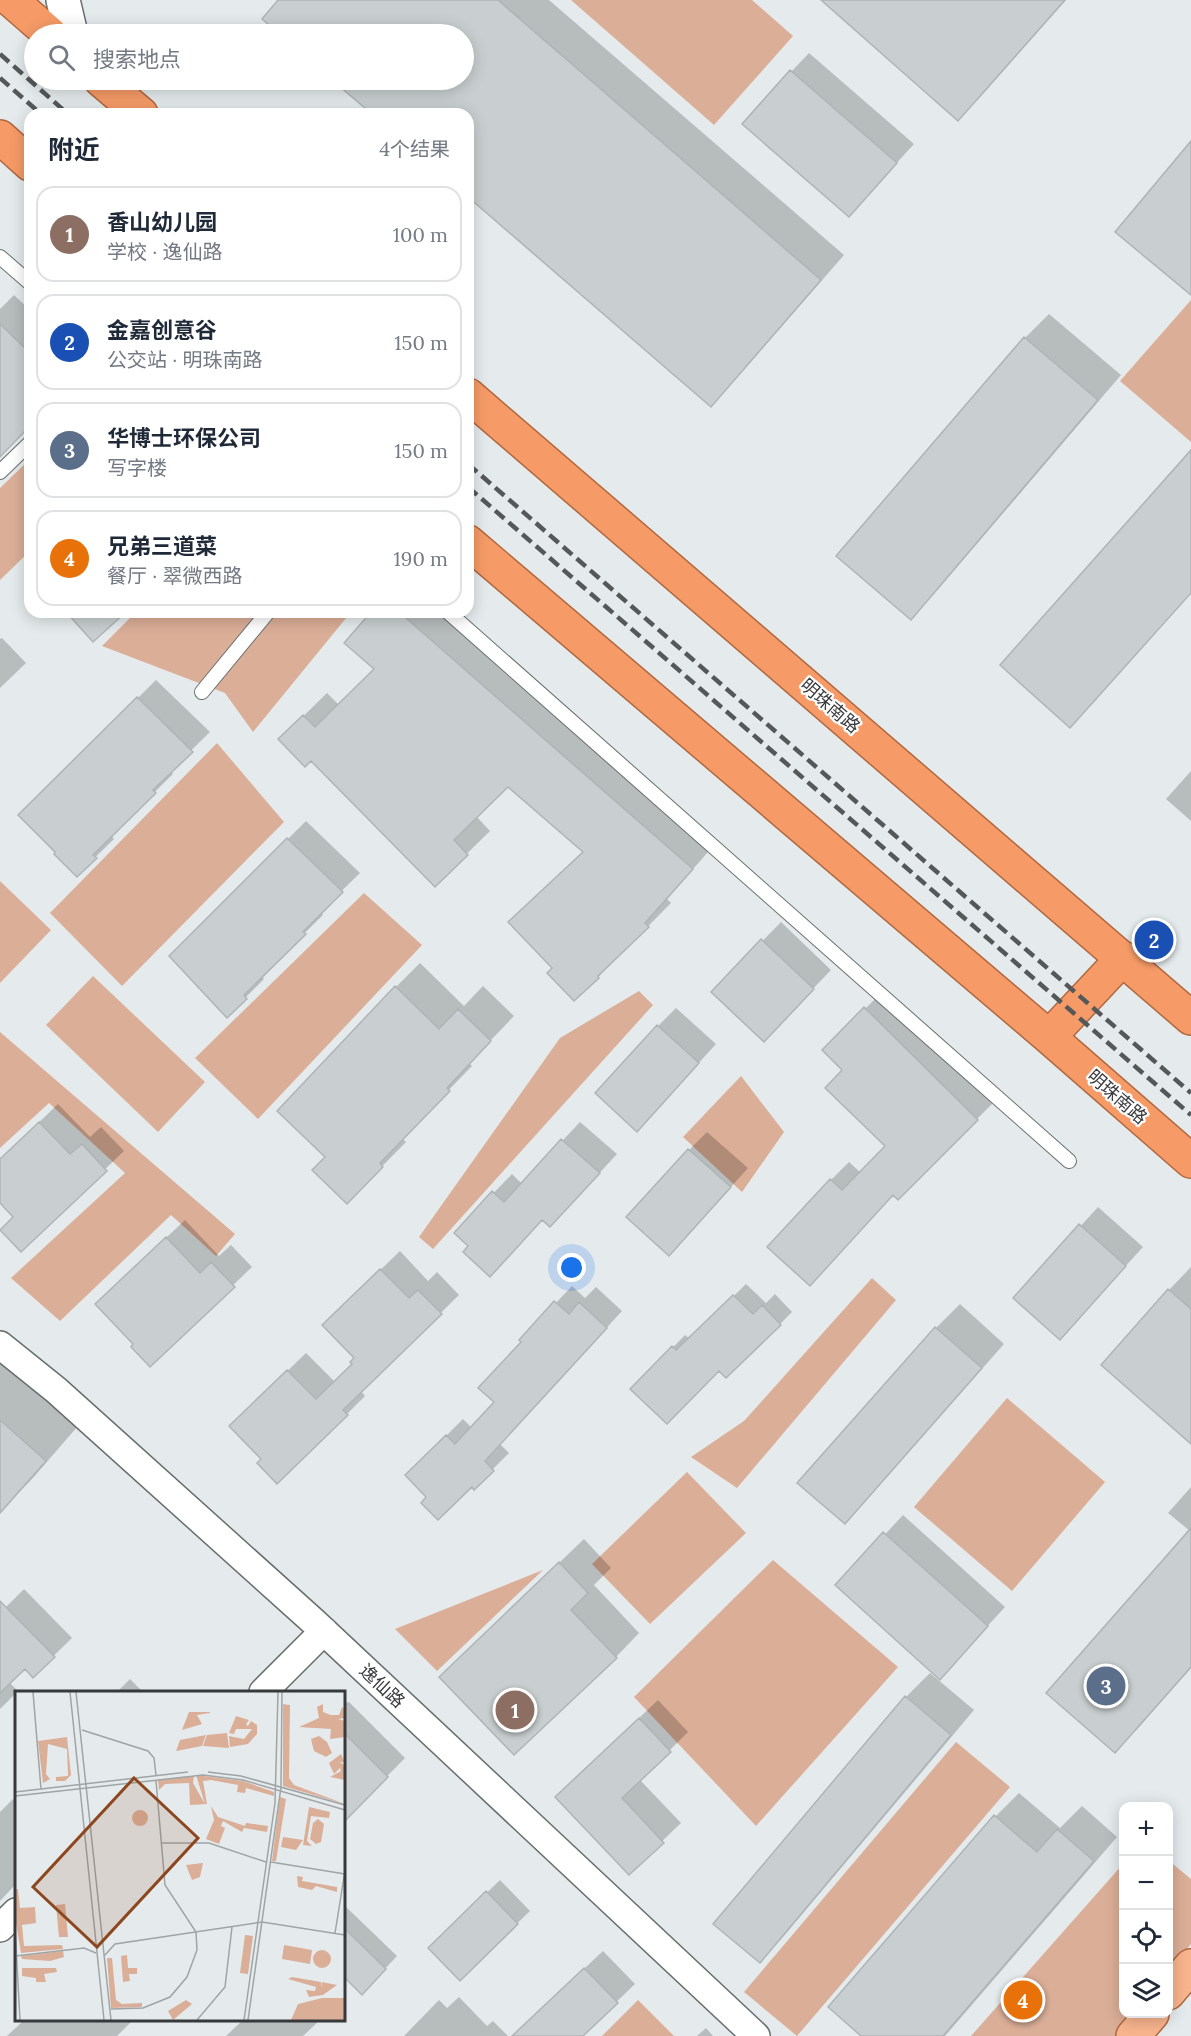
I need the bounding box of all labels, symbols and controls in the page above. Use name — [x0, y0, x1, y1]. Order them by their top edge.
search box — [24, 24, 474, 90]
icon: search — [45, 41, 78, 74]
text: 搜索地点 — [93, 45, 181, 73]
text: 附近 — [48, 133, 100, 166]
text: 4个结果 — [379, 136, 450, 161]
text: 香山幼儿园 — [107, 208, 217, 236]
text: 1 — [65, 222, 74, 247]
text: 100 m — [393, 222, 448, 247]
text: 学校 · 逸仙路 — [107, 239, 223, 264]
text: 金嘉创意谷 — [107, 316, 217, 344]
text: 2 — [64, 330, 75, 355]
text: 150 m — [394, 330, 448, 355]
text: 公交站 · 明珠南路 — [107, 347, 263, 372]
text: 华博士环保公司 — [107, 424, 261, 452]
text: 3 — [64, 438, 75, 463]
text: 150 m — [394, 438, 448, 463]
text: 写字楼 — [107, 455, 167, 480]
text: 兄弟三道菜 — [107, 532, 217, 560]
text: 4 — [64, 546, 75, 571]
text: 190 m — [394, 546, 448, 571]
text: 餐厅 · 翠微西路 — [107, 563, 243, 588]
street label: 明珠南路 — [796, 673, 865, 738]
pin: 2 — [1134, 918, 1174, 962]
street label: 明珠南路 — [1083, 1064, 1152, 1129]
your location — [557, 1253, 586, 1282]
street label: 逸仙路 — [355, 1659, 410, 1712]
pin: 3 — [1086, 1664, 1126, 1708]
pin: 1 — [496, 1688, 534, 1732]
inset map — [15, 1691, 345, 2021]
map controls — [1119, 1802, 1173, 2018]
button: + — [1119, 1802, 1173, 1856]
button: − — [1119, 1856, 1173, 1910]
button: locate — [1119, 1910, 1173, 1964]
button: layers — [1119, 1964, 1173, 2018]
pin: 4 — [1004, 1978, 1042, 2022]

